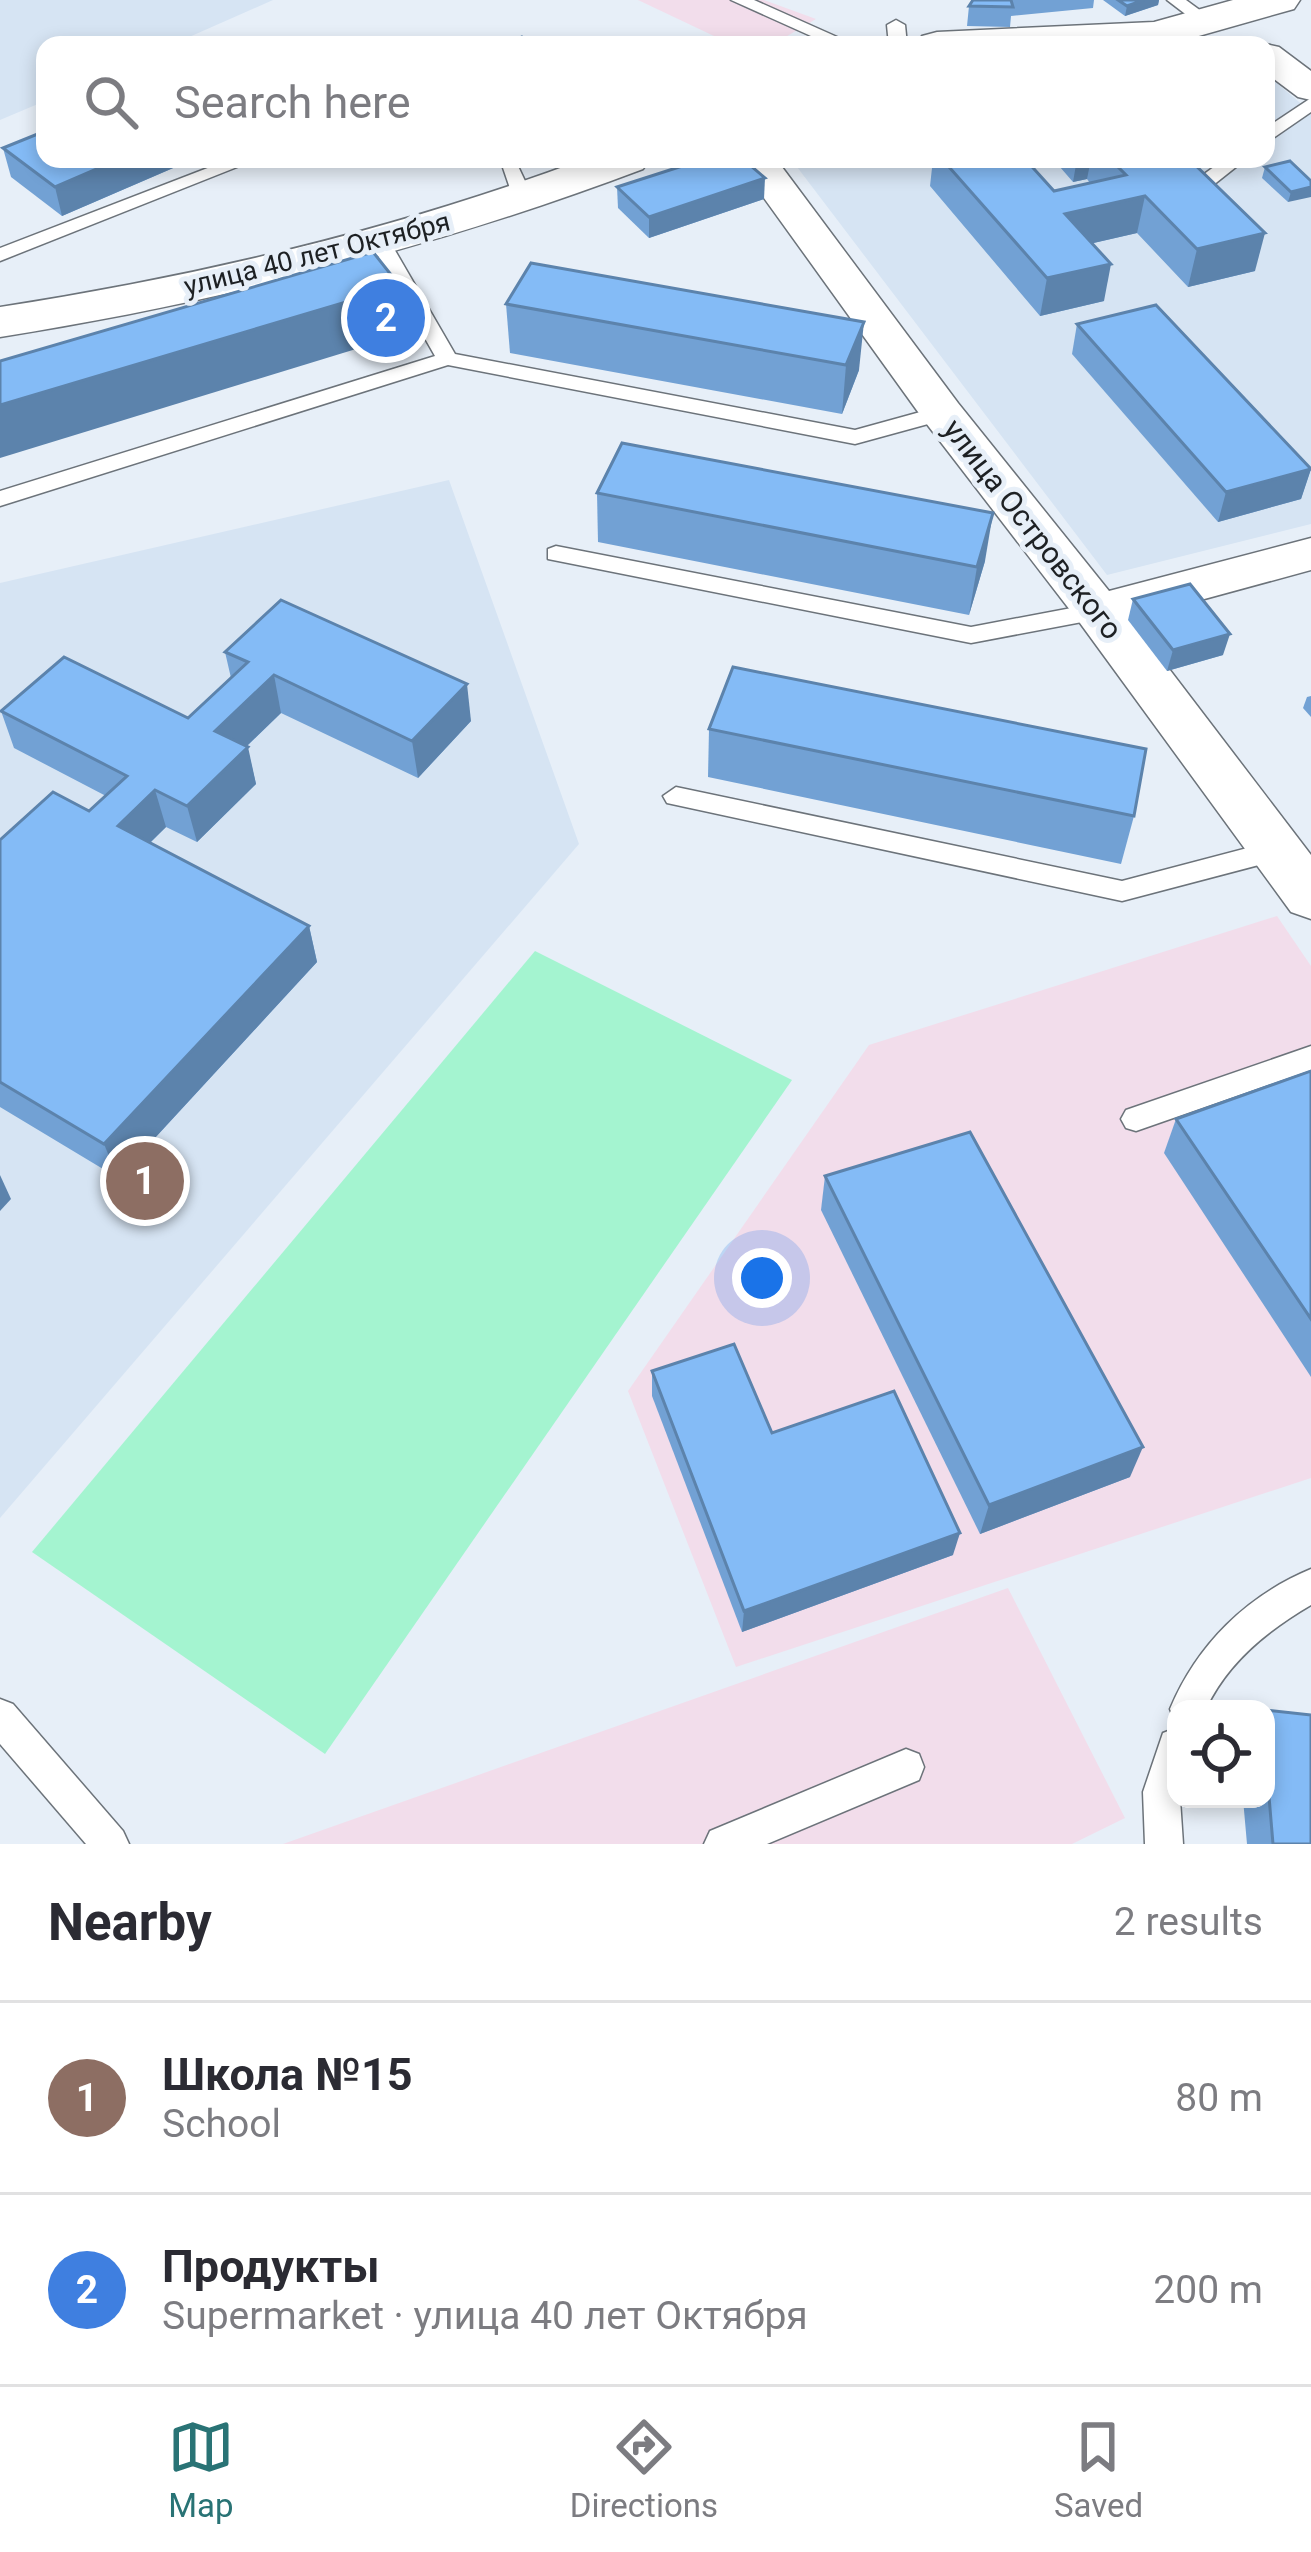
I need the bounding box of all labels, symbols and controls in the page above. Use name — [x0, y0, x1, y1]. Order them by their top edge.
search box — [36, 36, 1275, 168]
icon: search — [78, 69, 144, 135]
text: Search here — [174, 76, 411, 129]
street label: улица 40 лет Октября — [181, 205, 453, 303]
pin: 2 — [347, 273, 425, 363]
street label: улица Островского — [936, 412, 1130, 646]
pin: 1 — [106, 1136, 184, 1226]
your location — [732, 1248, 792, 1308]
map controls — [1167, 1700, 1275, 1808]
button: locate — [1167, 1700, 1275, 1808]
text: Nearby — [48, 1893, 212, 1952]
text: 2 results — [1114, 1899, 1263, 1945]
text: Школа №15 — [162, 2048, 413, 2101]
text: 1 — [76, 2075, 98, 2121]
text: 80 m — [1175, 2075, 1263, 2121]
text: School — [162, 2101, 281, 2147]
text: Продукты — [162, 2240, 380, 2293]
text: 2 — [76, 2267, 98, 2313]
text: 200 m — [1153, 2267, 1263, 2313]
text: Supermarket · улица 40 лет Октября — [162, 2293, 808, 2339]
tab: Map — [168, 2414, 234, 2525]
tab: Directions — [570, 2414, 718, 2525]
tab: Saved — [1054, 2414, 1143, 2525]

